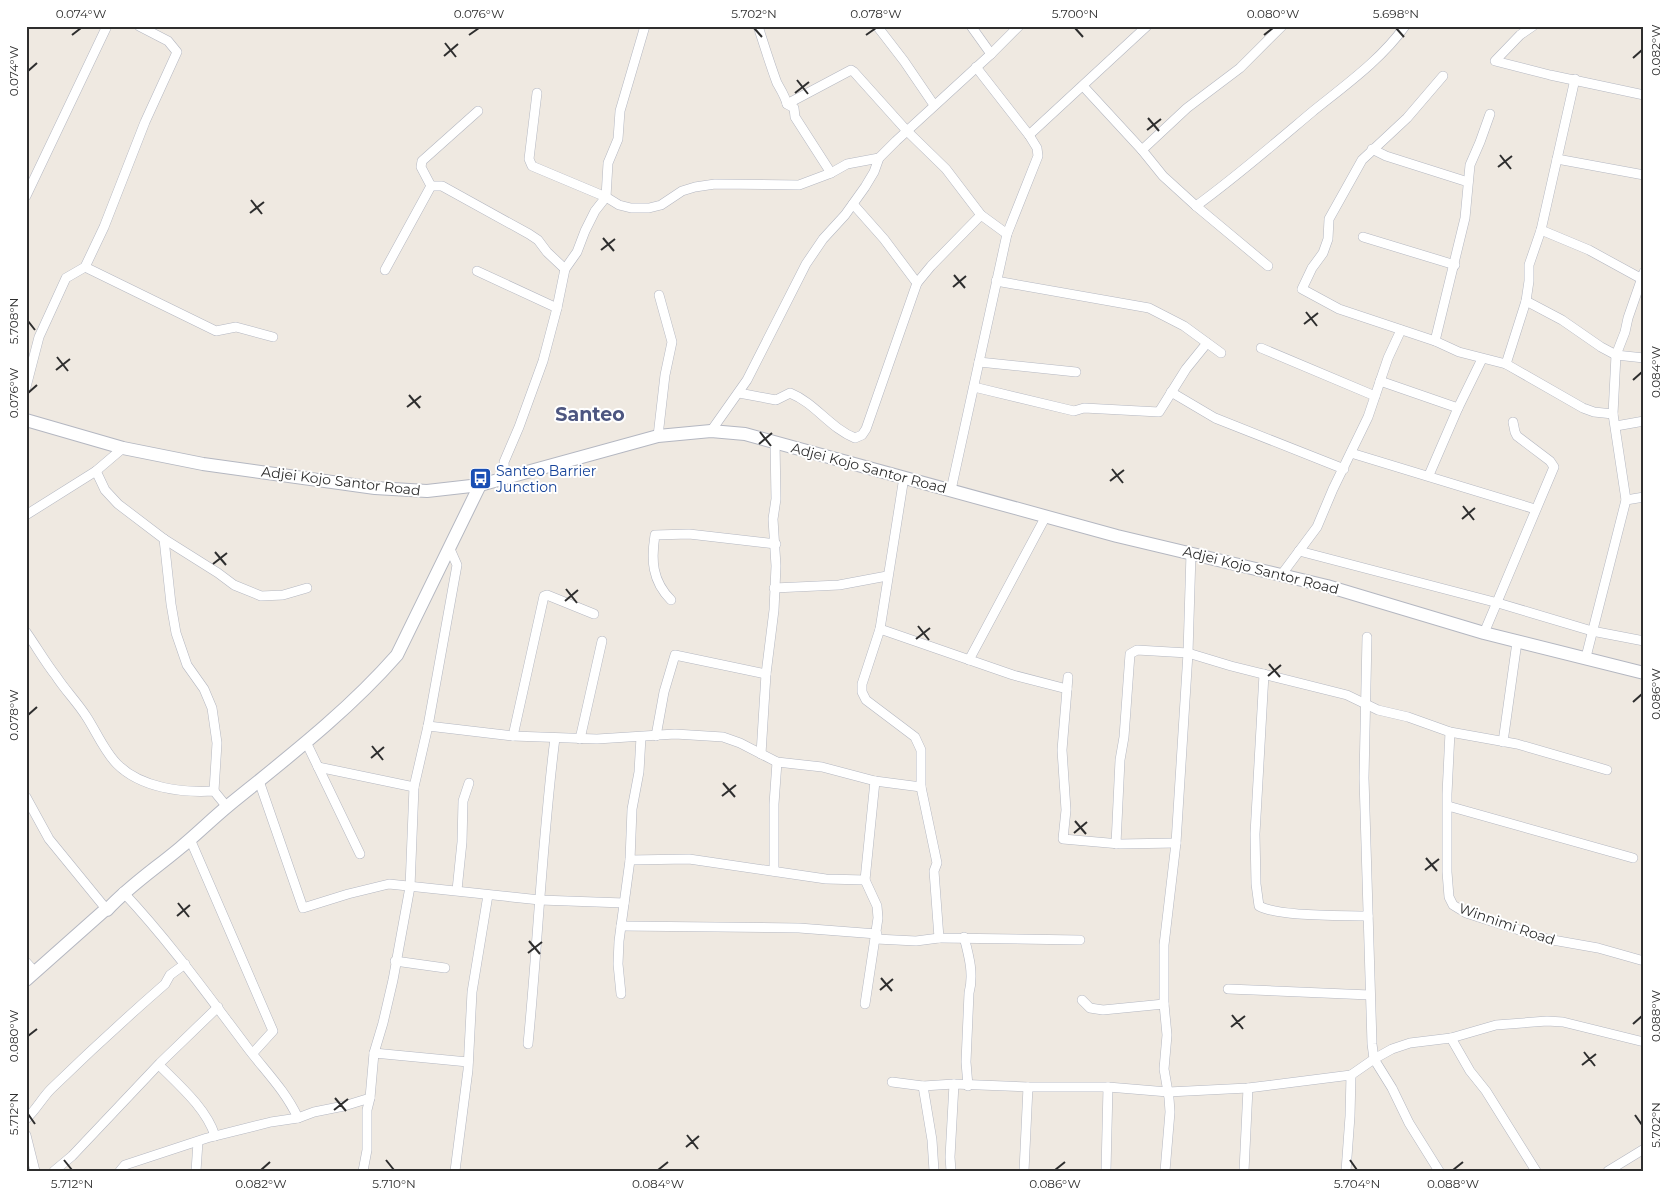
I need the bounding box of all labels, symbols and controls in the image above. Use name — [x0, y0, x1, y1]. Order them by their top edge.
text: 0.074°W — [56, 6, 106, 21]
text: 0.076°W — [454, 6, 504, 21]
text: 5.702°N — [731, 6, 777, 21]
text: 0.078°W — [850, 6, 902, 21]
text: 5.700°N — [1052, 6, 1098, 21]
text: 0.080°W — [1247, 6, 1299, 21]
text: 5.698°N — [1373, 6, 1419, 21]
text: 0.082°W — [1648, 24, 1663, 76]
text: 0.074°W — [6, 46, 21, 96]
text: 5.708°N — [6, 298, 21, 344]
text: 0.084°W — [1648, 346, 1663, 398]
text: 0.076°W — [6, 368, 21, 418]
district label: Santeo — [555, 403, 625, 426]
street label: Adjei Kojo Santor Road — [789, 439, 949, 497]
street label: Adjei Kojo Santor Road — [260, 462, 422, 500]
place label: Santeo Barrier Junction — [495, 462, 597, 496]
bus stop icon: Santeo Barrier Junction — [468, 467, 492, 491]
street label: Adjei Kojo Santor Road — [1181, 542, 1341, 598]
text: 0.086°W — [1648, 668, 1663, 720]
text: 0.078°W — [6, 689, 21, 741]
street label: Winnimi Road — [1456, 899, 1558, 949]
text: 0.088°W — [1648, 990, 1663, 1042]
text: 0.080°W — [6, 1010, 21, 1062]
text: 5.712°N — [6, 1093, 21, 1135]
text: 5.702°N — [1648, 1102, 1663, 1148]
text: 5.712°N — [51, 1176, 93, 1191]
text: 0.082°W — [235, 1176, 287, 1191]
text: 5.710°N — [372, 1176, 416, 1191]
text: 0.084°W — [632, 1176, 684, 1191]
text: 0.086°W — [1029, 1176, 1081, 1191]
text: 5.704°N — [1334, 1176, 1380, 1191]
text: 0.088°W — [1427, 1176, 1479, 1191]

